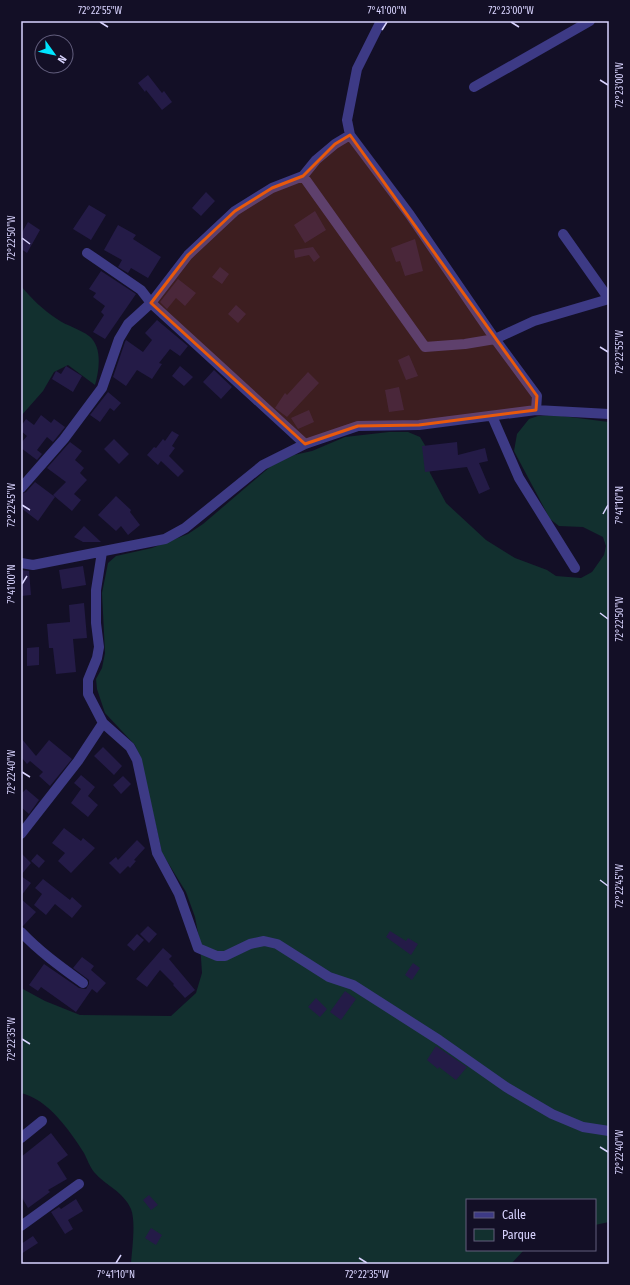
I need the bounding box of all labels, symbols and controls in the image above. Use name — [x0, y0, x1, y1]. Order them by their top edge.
text: 72°22'55"W — [78, 5, 122, 17]
text: 7°41'00"N — [367, 5, 407, 17]
text: 72°23'00"W — [488, 5, 534, 17]
north arrow — [34, 34, 74, 74]
text: N — [55, 53, 69, 65]
text: 72°23'00"W — [614, 62, 626, 108]
text: 72°22'50"W — [6, 215, 18, 260]
text: 72°22'55"W — [614, 330, 626, 374]
text: 72°22'45"W — [6, 483, 18, 527]
text: 7°41'10"N — [614, 486, 626, 524]
text: 7°41'00"N — [6, 564, 18, 604]
text: 72°22'50"W — [614, 596, 626, 641]
text: 72°22'40"W — [6, 749, 18, 794]
text: 72°22'45"W — [614, 864, 626, 908]
text: 72°22'35"W — [6, 1017, 18, 1061]
text: 72°22'40"W — [614, 1129, 626, 1174]
legend — [466, 1199, 596, 1251]
text: Calle — [502, 1208, 526, 1222]
text: Parque — [502, 1228, 536, 1242]
text: 7°41'10"N — [97, 1269, 135, 1281]
text: 72°22'35"W — [345, 1269, 389, 1281]

